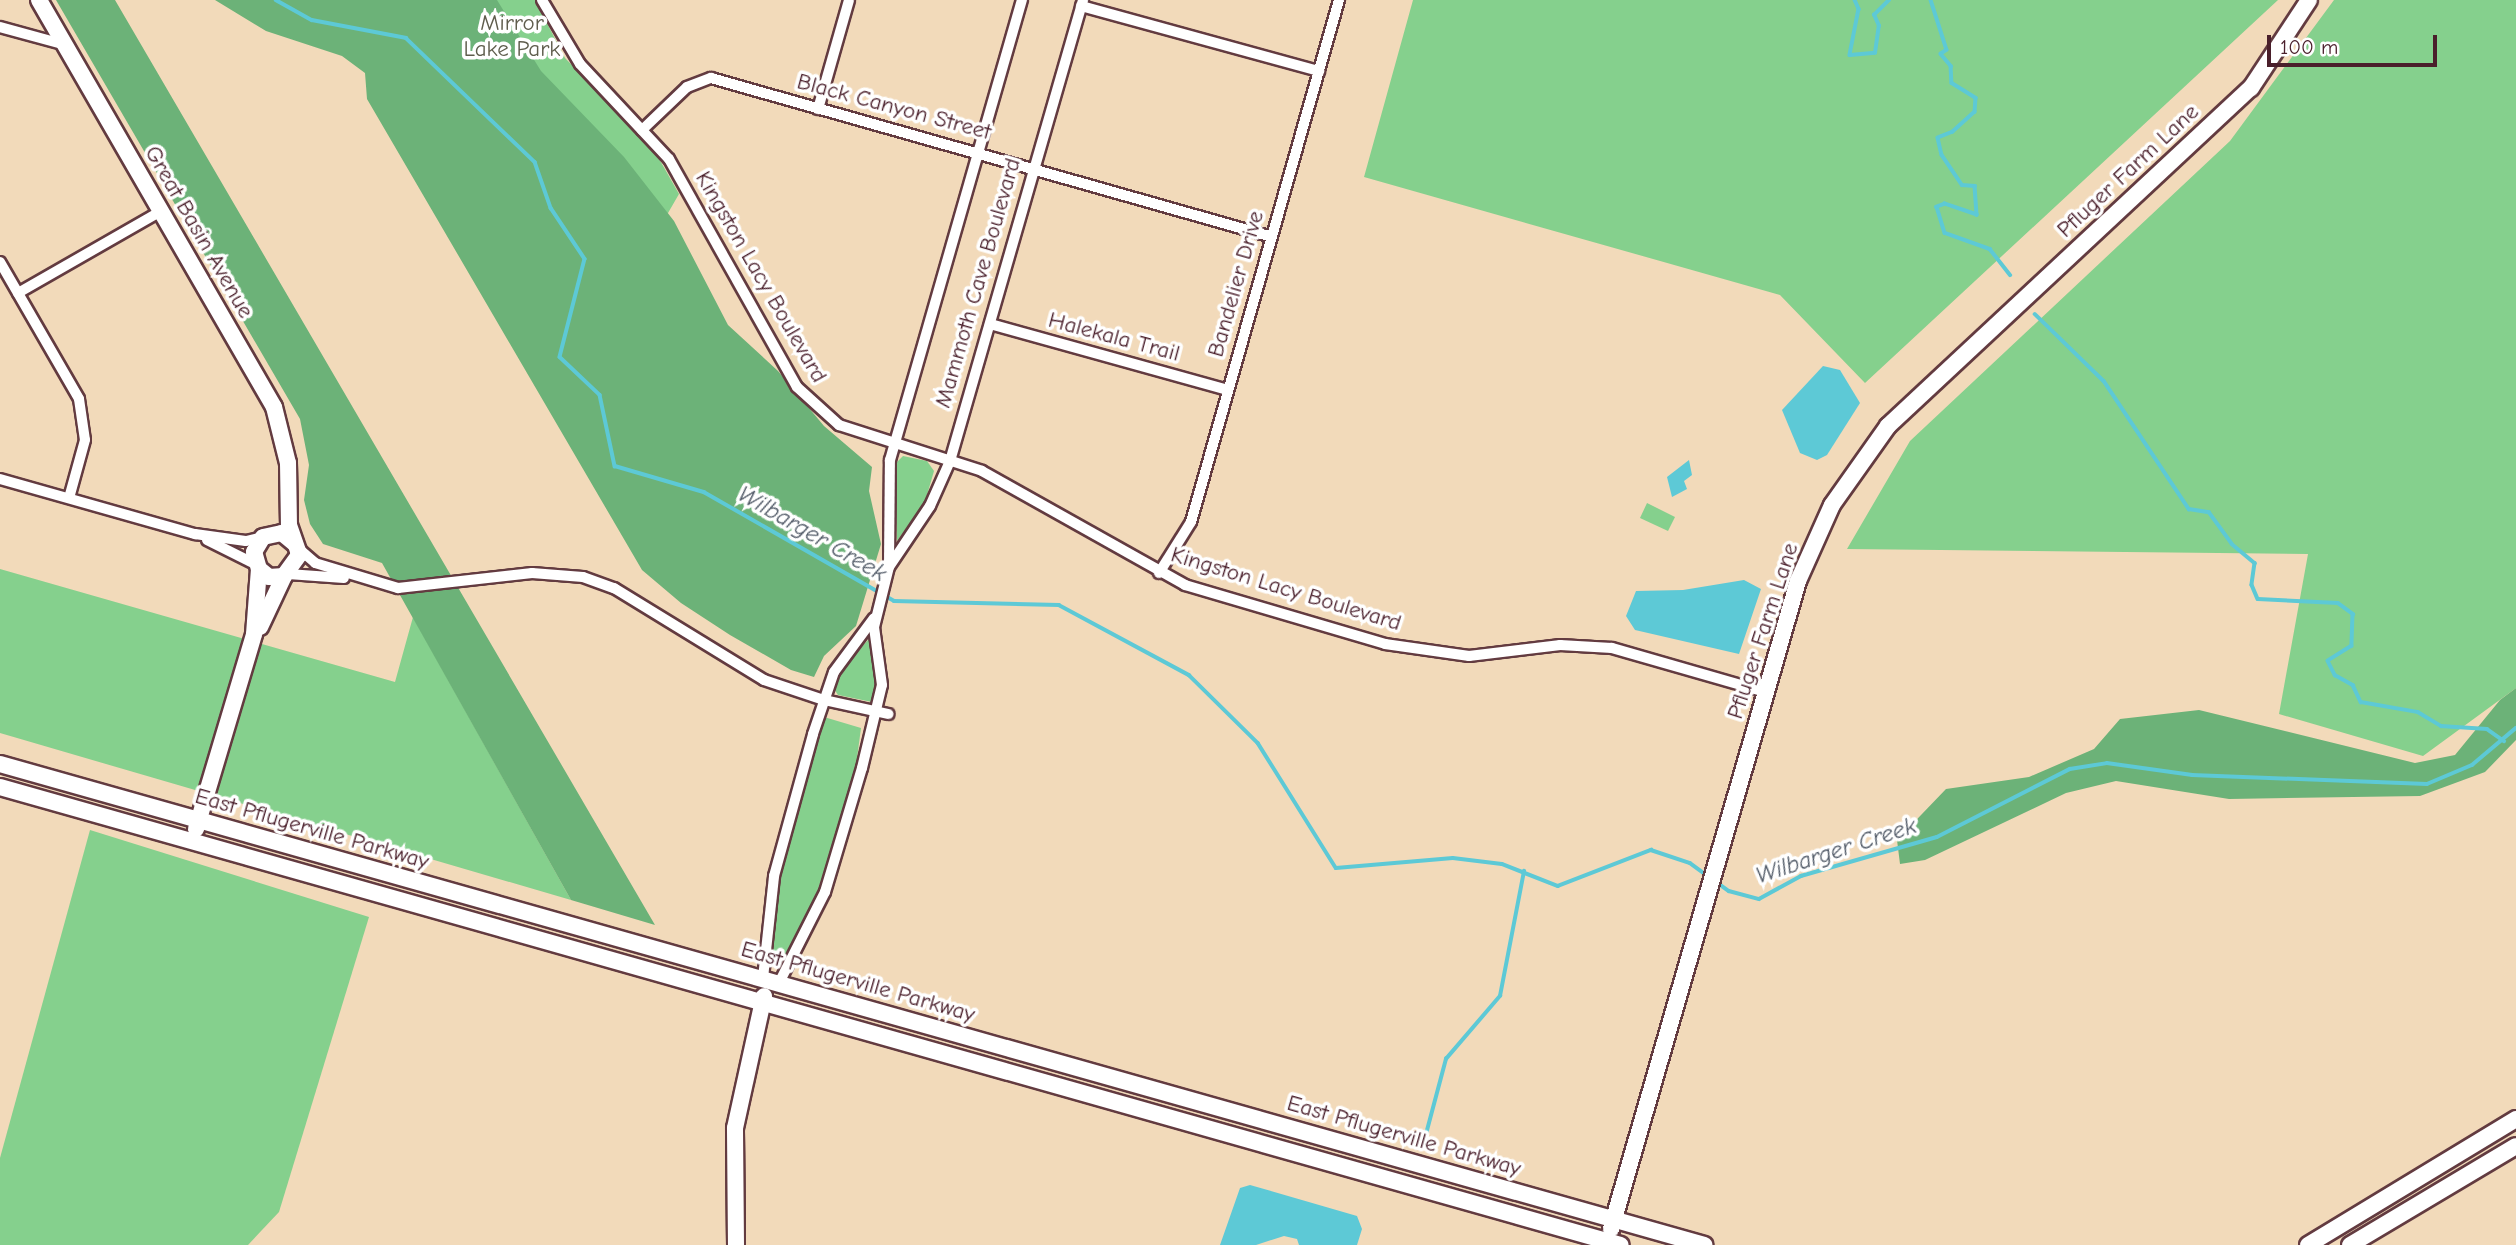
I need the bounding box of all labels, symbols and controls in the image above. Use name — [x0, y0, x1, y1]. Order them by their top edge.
park label: Mirror Lake Park — [464, 9, 560, 63]
scale bar — [2271, 21, 2441, 65]
text: 100 m — [2280, 35, 2338, 59]
street label: Black Canyon Street — [794, 68, 994, 146]
street label: Pfluger Farm Lane — [2051, 98, 2205, 244]
street label: Great Basin Avenue — [139, 141, 259, 323]
street label: Mammoth Cave Boulevard — [929, 155, 1027, 411]
street label: Kingston Lacy Boulevard — [689, 166, 833, 388]
street label: Bandelier Drive — [1202, 208, 1270, 360]
street label: Halekala Trail — [1045, 306, 1183, 368]
water label: Wilbarger Creek — [732, 480, 892, 588]
street label: Pfluger Farm Lane — [1722, 539, 1804, 723]
street label: Kingston Lacy Boulevard — [1167, 541, 1405, 637]
street label: East Pflugerville Parkway — [192, 782, 432, 876]
water label: Wilbarger Creek — [1752, 811, 1920, 891]
street label: East Pflugerville Parkway — [738, 935, 978, 1029]
street label: East Pflugerville Parkway — [1284, 1089, 1524, 1183]

